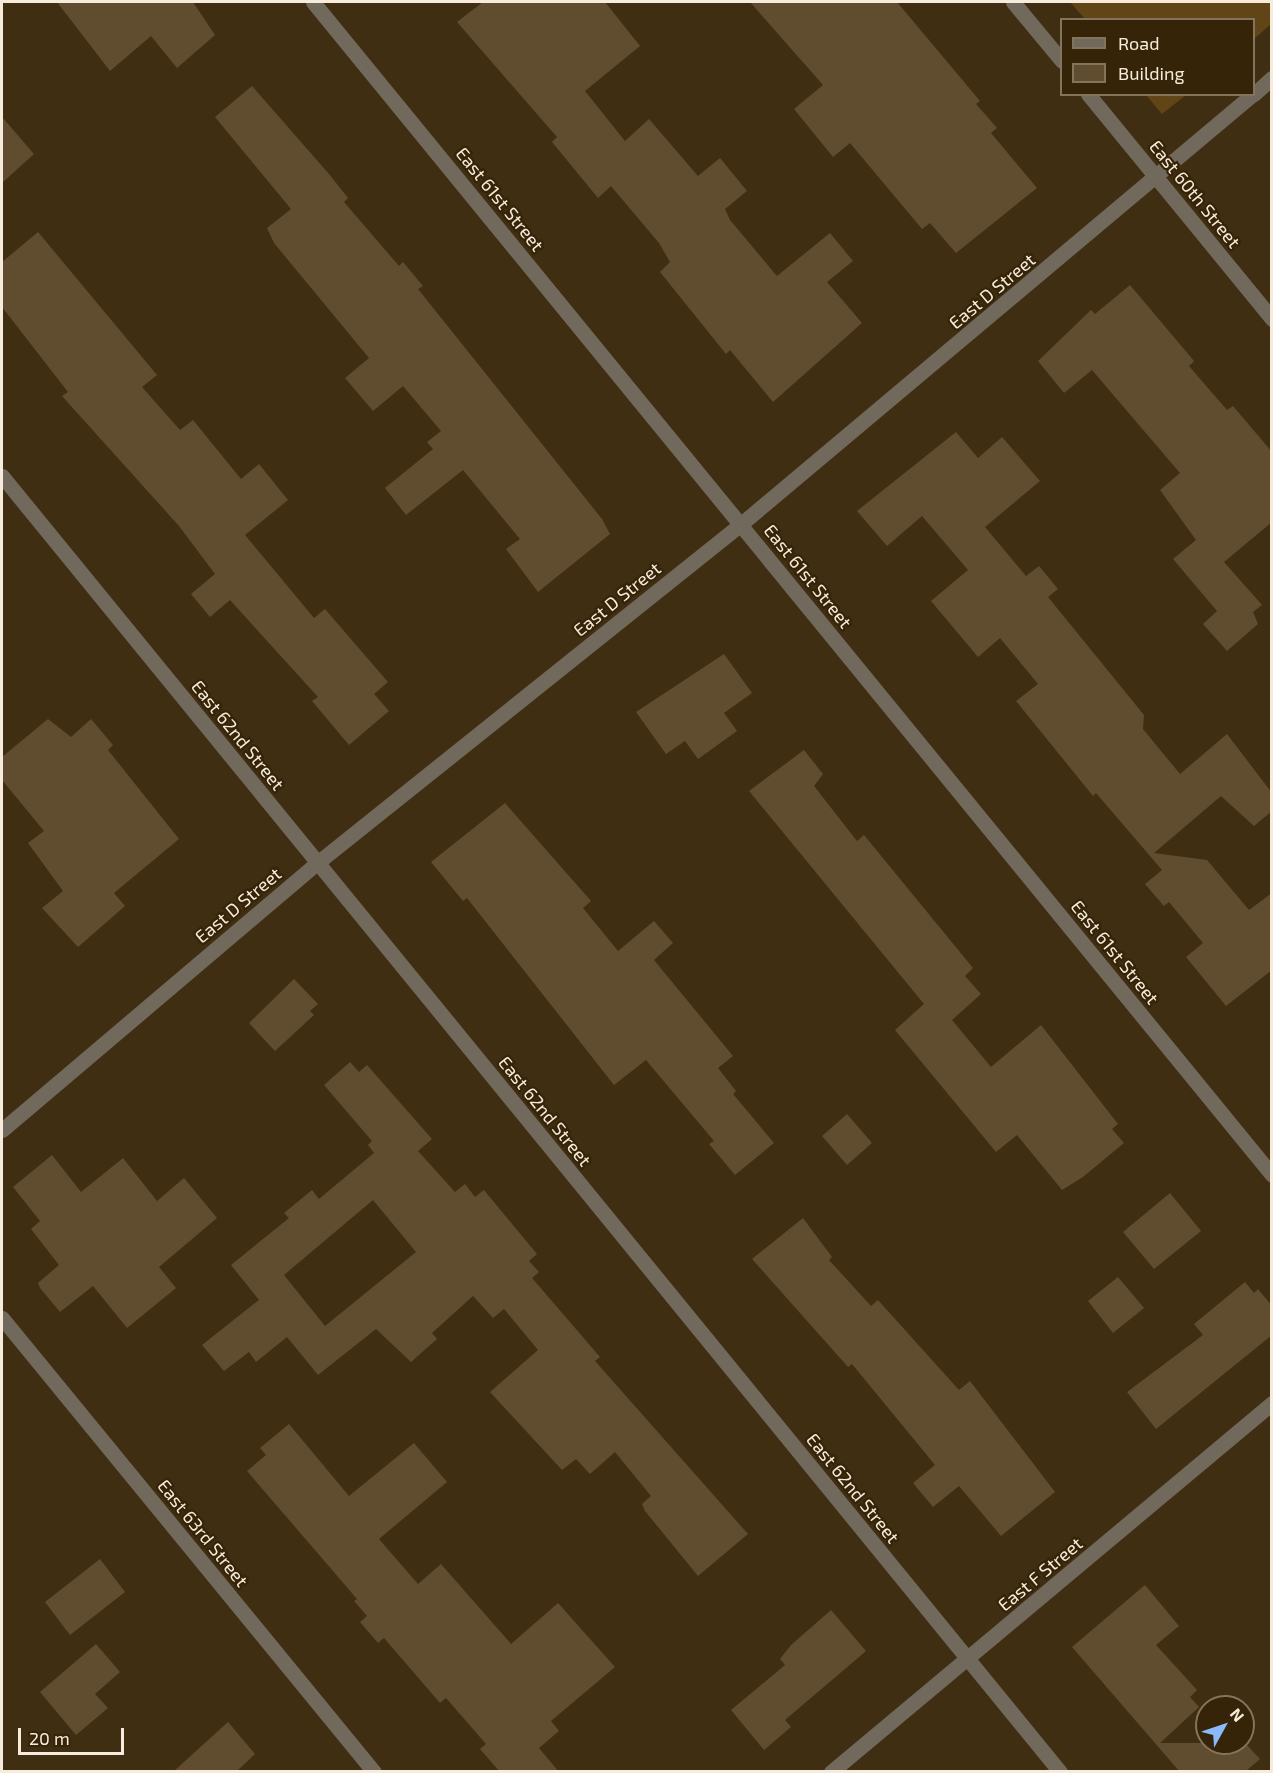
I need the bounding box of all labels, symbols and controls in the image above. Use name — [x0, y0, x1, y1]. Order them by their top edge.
legend — [1060, 18, 1255, 96]
text: Road — [1118, 32, 1159, 54]
text: Building — [1118, 62, 1185, 84]
street label: East 60th Street — [1145, 136, 1245, 252]
street label: East 61st Street — [451, 143, 549, 255]
street label: East D Street — [944, 249, 1040, 333]
street label: East 61st Street — [759, 520, 857, 632]
street label: East D Street — [569, 557, 665, 641]
street label: East 62nd Street — [187, 676, 289, 794]
street label: East D Street — [190, 863, 286, 947]
street label: East 61st Street — [1066, 896, 1164, 1008]
street label: East 62nd Street — [494, 1052, 596, 1170]
street label: East 62nd Street — [802, 1429, 904, 1547]
street label: East 63rd Street — [153, 1475, 253, 1591]
street label: East F Street — [993, 1532, 1087, 1616]
north arrow — [1195, 1695, 1255, 1755]
text: N — [1227, 1704, 1249, 1725]
scale bar — [21, 1716, 128, 1754]
text: 20 m — [29, 1727, 70, 1749]

